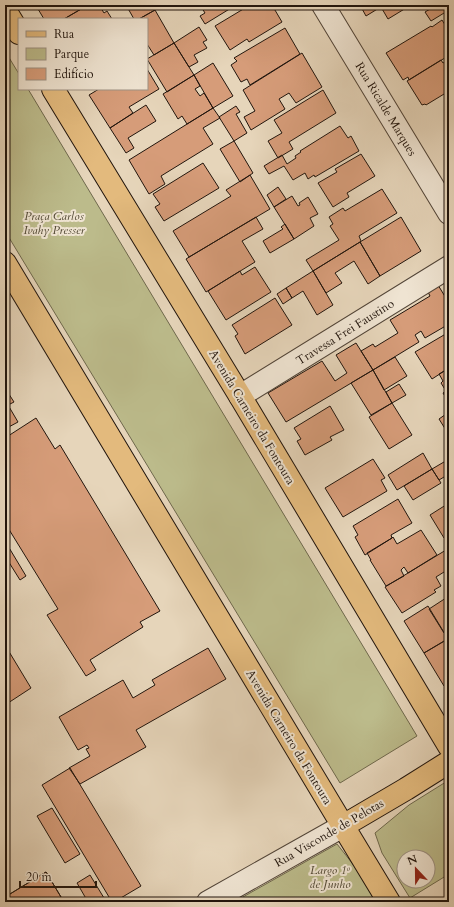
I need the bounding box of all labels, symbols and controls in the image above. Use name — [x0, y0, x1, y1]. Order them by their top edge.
legend — [18, 18, 148, 90]
text: Rua — [54, 26, 75, 42]
text: Parque — [54, 46, 89, 62]
street label: Rua Ricalde Marques — [352, 59, 420, 159]
text: Edifício — [54, 66, 94, 82]
park label: Praça Carlos Ivahy Presser — [23, 208, 86, 238]
street label: Travessa Frei Faustino — [293, 295, 397, 369]
street label: Avenida Carneiro da Fontoura — [205, 346, 299, 488]
street label: Avenida Carneiro da Fontoura — [242, 666, 336, 808]
street label: Rua Visconde de Pelotas — [272, 795, 386, 871]
north arrow — [396, 849, 436, 889]
text: N — [405, 851, 420, 869]
park label: Largo 1º de Junho — [309, 862, 351, 892]
scale bar — [20, 863, 96, 889]
text: 20 m — [26, 869, 53, 885]

